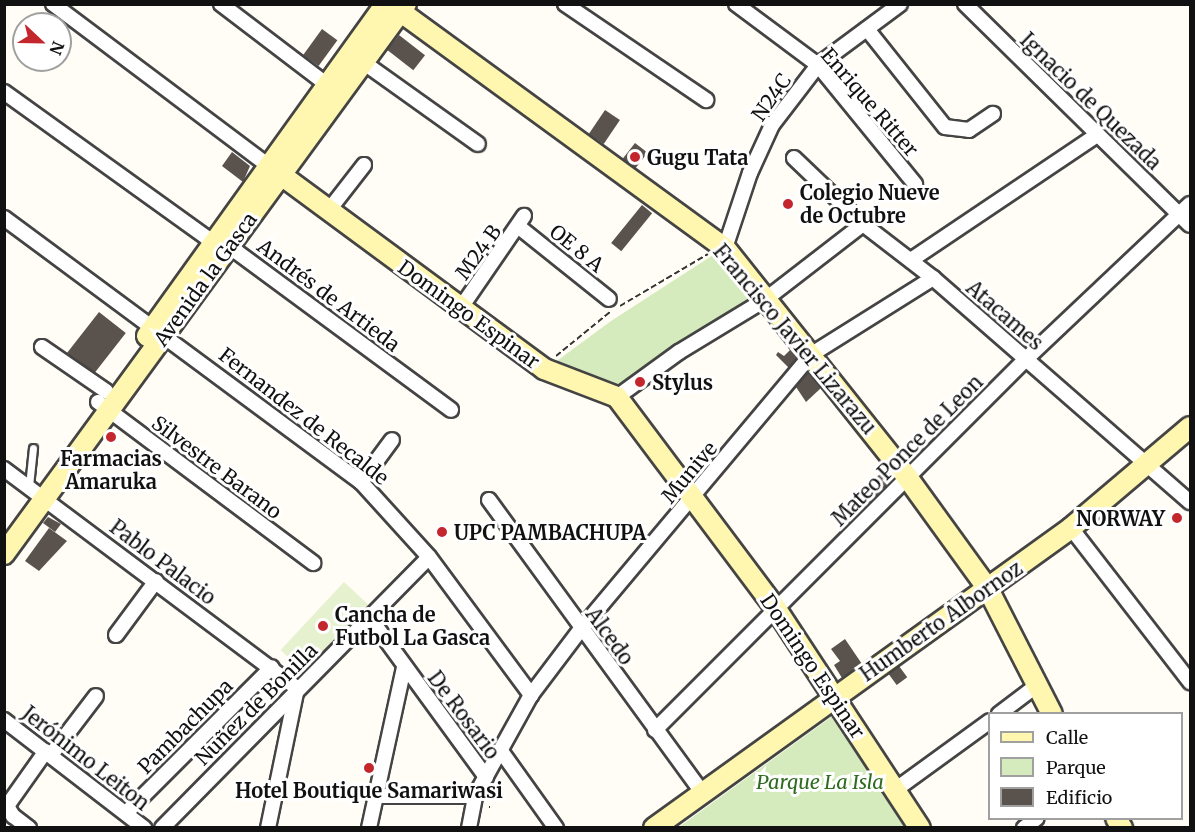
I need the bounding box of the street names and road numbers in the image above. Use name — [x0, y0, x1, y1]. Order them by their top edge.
street label: Ignacio de Quezada — [1016, 28, 1166, 174]
street label: Enrique Ritter — [816, 43, 924, 161]
street label: N24C — [746, 69, 796, 125]
street label: Avenida la Gasca — [148, 208, 262, 350]
street label: OE 8 A — [545, 219, 609, 277]
street label: M24 B — [450, 220, 506, 284]
street label: Andrés de Artieda — [253, 234, 405, 356]
street label: Francisco Javier Lizarazu — [709, 239, 881, 439]
street label: Domingo Espinar — [394, 255, 544, 373]
street label: Atacames — [962, 275, 1048, 355]
street label: Fernandez de Recalde — [215, 342, 393, 490]
street label: Mateo Ponce de Leon — [827, 370, 987, 530]
street label: Silvestre Barano — [147, 410, 287, 524]
street label: Munive — [656, 436, 722, 508]
street label: Pablo Palacio — [105, 515, 221, 609]
street label: Humberto Albornoz — [855, 556, 1027, 686]
street label: Domingo Espinar — [756, 589, 870, 743]
street label: Alcedo — [581, 603, 639, 669]
street label: Nuñez de Bonilla — [190, 638, 322, 770]
street label: De Rosario — [423, 666, 505, 764]
street label: Pambachupa — [133, 674, 237, 778]
street label: Jerónimo Leiton — [18, 701, 154, 815]

